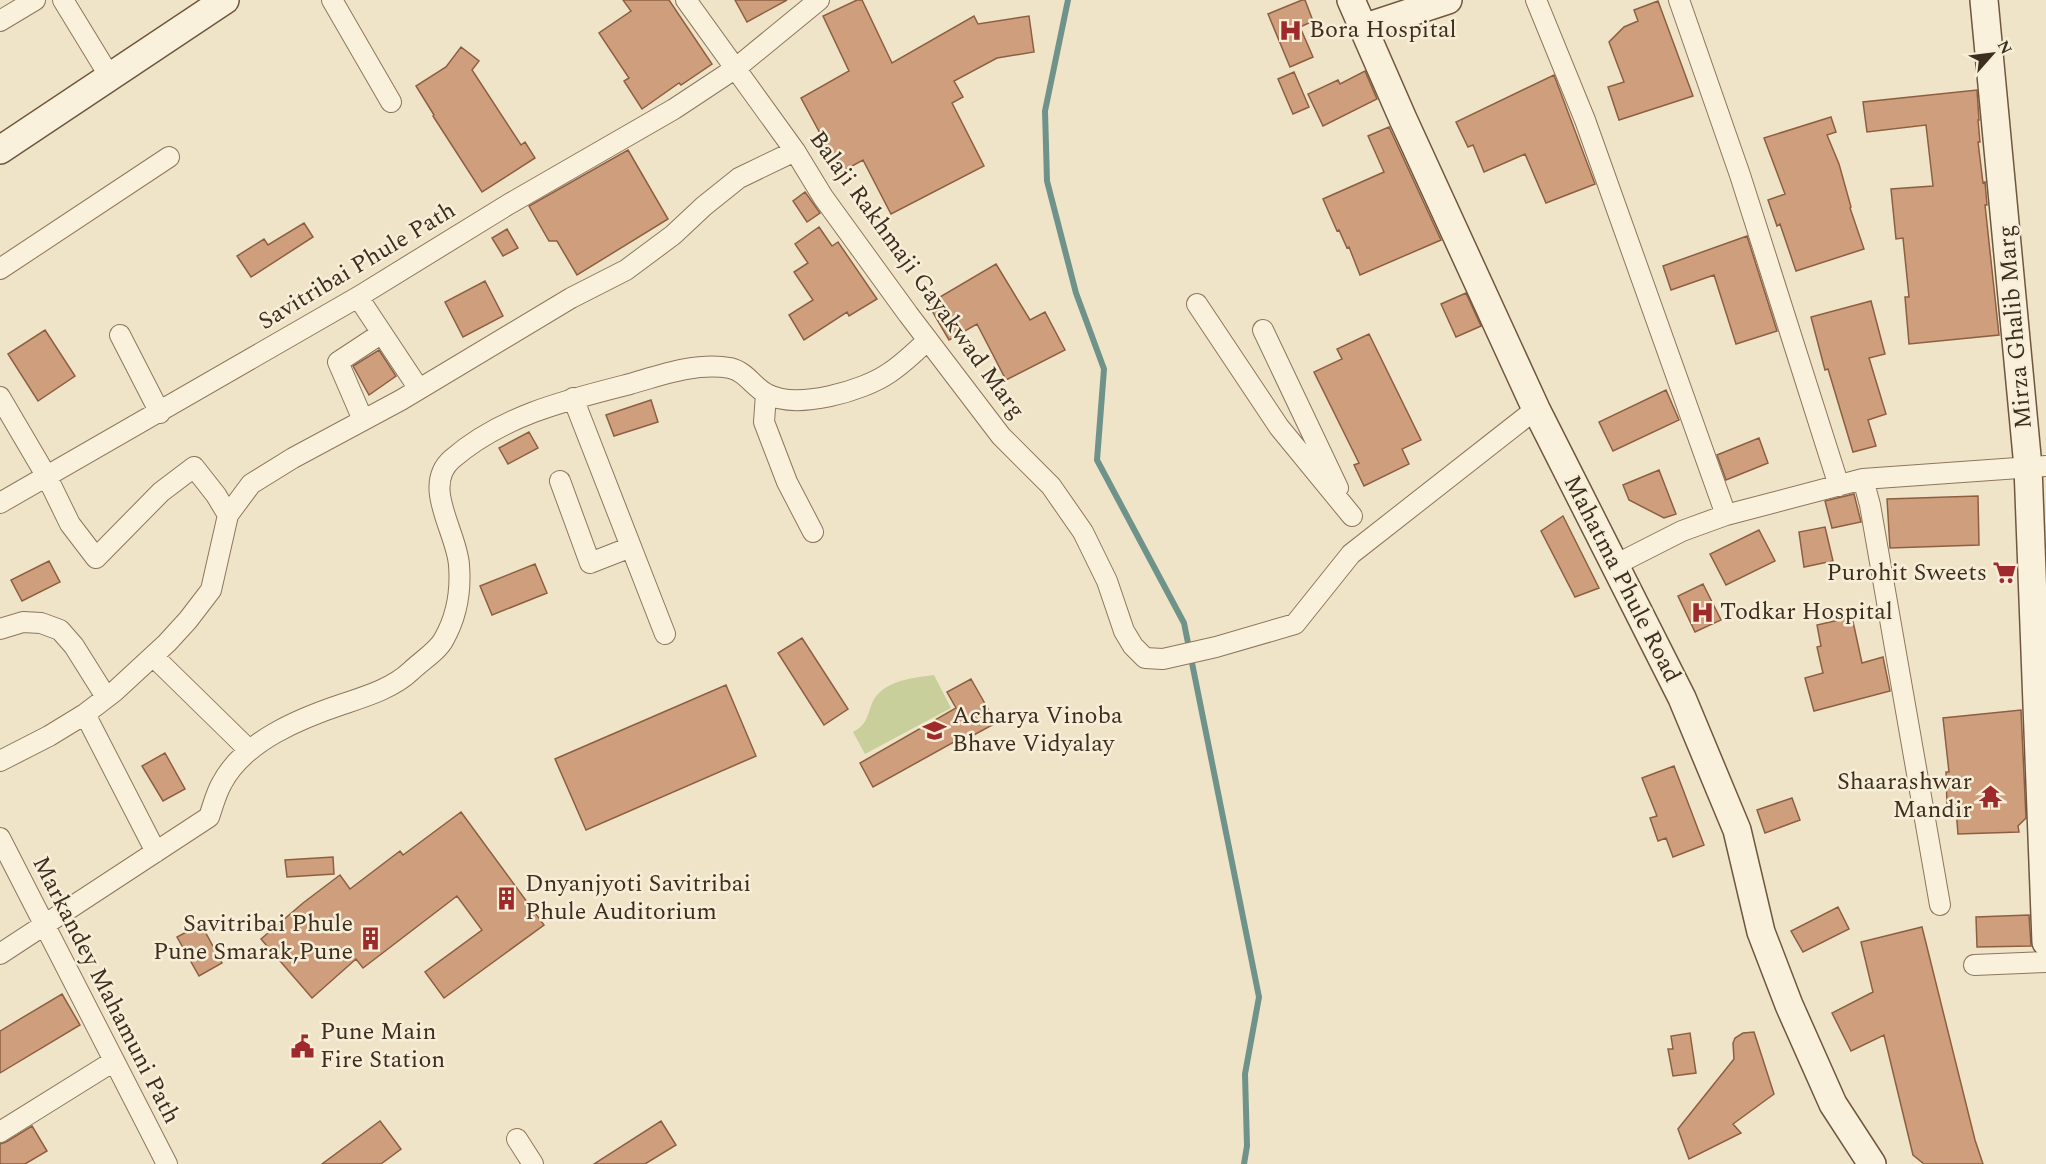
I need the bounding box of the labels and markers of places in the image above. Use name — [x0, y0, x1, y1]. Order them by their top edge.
place label: Bora Hospital — [1309, 12, 1457, 48]
hospital icon: Bora Hospital — [1278, 17, 1304, 43]
place label: Purohit Sweets — [1826, 555, 1987, 591]
supermarket icon: Purohit Sweets — [1992, 560, 2018, 586]
place label: Todkar Hospital — [1720, 594, 1893, 630]
hospital icon: Todkar Hospital — [1689, 599, 1715, 625]
place label: Acharya Vinoba Bhave Vidyalay — [952, 698, 1123, 762]
school or university icon: Acharya Vinoba Bhave Vidyalay — [921, 717, 947, 743]
place label: Shaarashwar Mandir — [1837, 764, 1972, 828]
temple icon: Shaarashwar Mandir — [1977, 783, 2003, 809]
place label: Dnyanjyoti Savitribai Phule Auditorium — [525, 866, 751, 930]
building icon: Dnyanjyoti Savitribai Phule Auditorium — [494, 885, 520, 911]
place label: Savitribai Phule Pune Smarak,Pune — [153, 906, 353, 970]
building icon: Savitribai Phule Pune Smarak,Pune — [358, 925, 384, 951]
place label: Pune Main Fire Station — [320, 1014, 445, 1078]
public building icon: Pune Main Fire Station — [289, 1033, 315, 1059]

